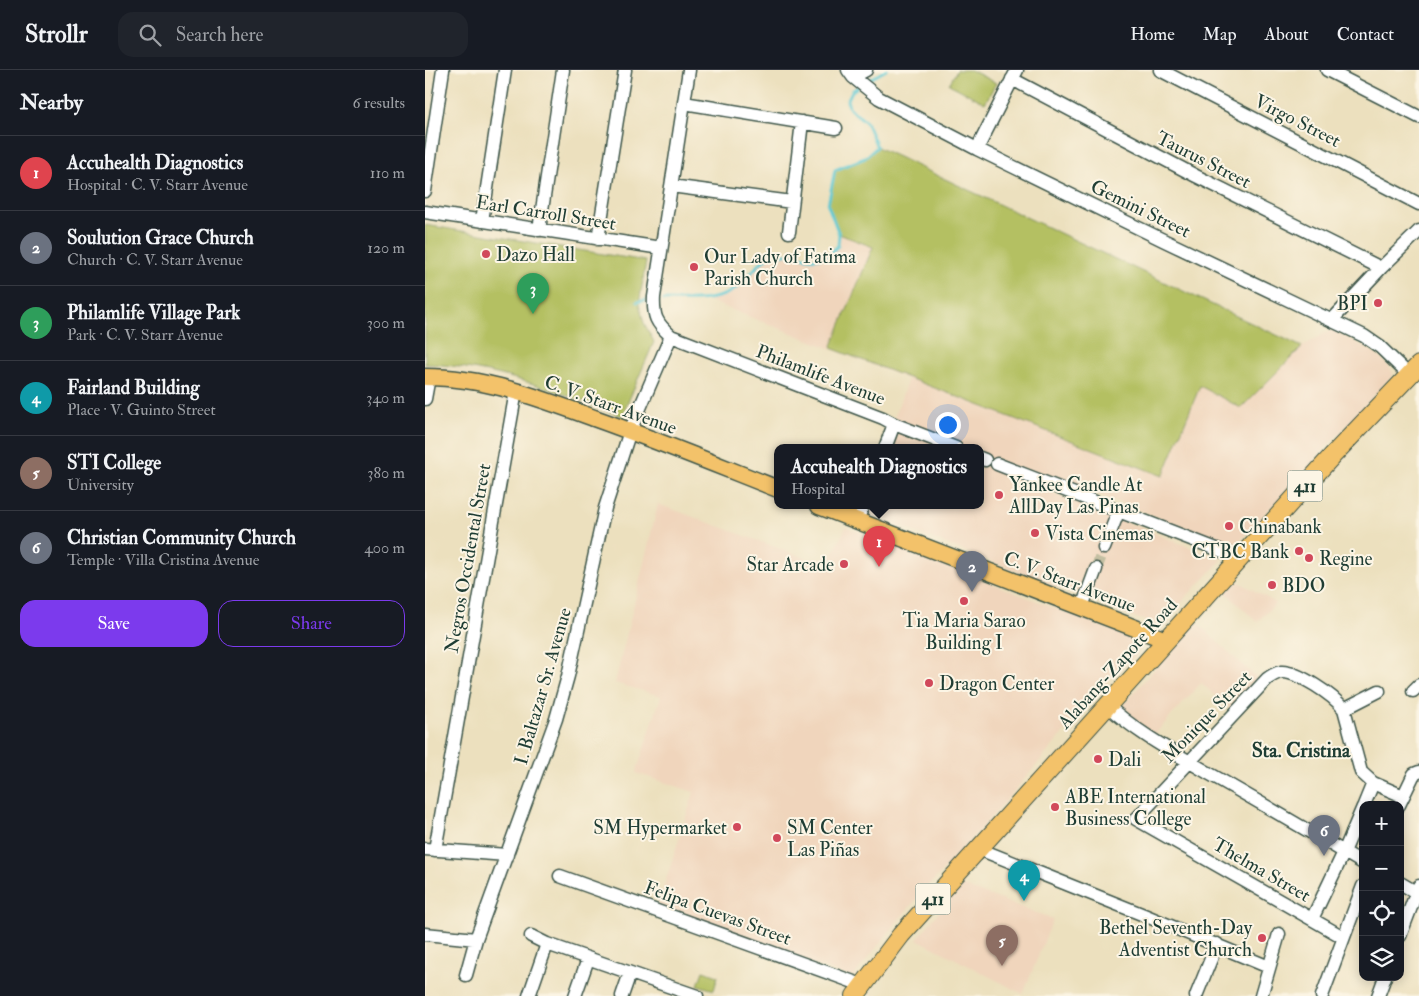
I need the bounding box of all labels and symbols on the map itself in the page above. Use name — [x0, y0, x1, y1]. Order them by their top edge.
street label: Virgo Street — [1250, 89, 1345, 153]
street label: Taurus Street — [1152, 126, 1255, 194]
street label: Gemini Street — [1087, 174, 1195, 243]
street label: Earl Carroll Street — [474, 190, 618, 236]
place label: Dazo Hall — [496, 243, 575, 267]
place label: Our Lady of Fatima Parish Church — [704, 245, 856, 291]
marker: Dazo Hall — [480, 248, 492, 260]
marker: Our Lady of Fatima Parish Church — [688, 261, 700, 273]
pin: 3 — [517, 273, 549, 314]
place label: BPI — [1337, 292, 1368, 316]
marker: BPI — [1372, 297, 1384, 309]
street label: Philamlife Avenue — [753, 339, 889, 411]
street label: C. V. Starr Avenue — [541, 370, 680, 440]
your location — [935, 412, 961, 438]
street label: Negros Occidental Street — [440, 462, 496, 655]
road number: 411 — [1287, 471, 1323, 502]
place label: Yankee Candle At AllDay Las Pinas — [1008, 473, 1142, 519]
marker: Yankee Candle At AllDay Las Pinas — [993, 489, 1005, 501]
place label: Chinabank — [1239, 515, 1322, 539]
marker: Chinabank — [1223, 520, 1235, 532]
place label: Vista Cinemas — [1045, 522, 1154, 546]
pin: 1 — [863, 526, 895, 567]
marker: Vista Cinemas — [1029, 527, 1041, 539]
place label: CTBC Bank — [1191, 540, 1289, 564]
marker: CTBC Bank — [1293, 545, 1305, 557]
street label: C. V. Starr Avenue — [1000, 546, 1139, 618]
place label: Regine — [1319, 547, 1373, 571]
pin: 2 — [956, 551, 988, 592]
marker: Regine — [1303, 552, 1315, 564]
place label: Star Arcade — [747, 553, 834, 577]
marker: Star Arcade — [838, 558, 850, 570]
place label: BDO — [1282, 574, 1325, 598]
marker: BDO — [1266, 579, 1278, 591]
street label: Alabang-Zapote Road — [1052, 593, 1184, 735]
marker: Tia Maria Sarao Building I — [958, 595, 970, 607]
street label: I. Baltazar Sr. Avenue — [509, 605, 577, 768]
place label: Tia Maria Sarao Building I — [902, 609, 1026, 655]
street label: Monique Street — [1157, 665, 1257, 768]
place label: Dragon Center — [939, 672, 1054, 696]
marker: Dragon Center — [923, 677, 935, 689]
district label: Sta. Cristina — [1252, 738, 1351, 763]
place label: Dali — [1108, 748, 1141, 772]
marker: Dali — [1092, 753, 1104, 765]
place label: ABE International Business College — [1064, 785, 1206, 831]
marker: ABE International Business College — [1049, 801, 1061, 813]
pin: 6 — [1308, 815, 1340, 856]
place label: SM Hypermarket — [593, 816, 727, 841]
place label: SM Center Las Piñas — [787, 816, 873, 862]
marker: SM Hypermarket — [731, 821, 743, 833]
marker: SM Center Las Piñas — [771, 832, 783, 844]
street label: Thelma Street — [1208, 832, 1315, 908]
pin: 4 — [1008, 860, 1040, 901]
street label: Felipa Cuevas Street — [641, 875, 794, 952]
road number: 411 — [915, 884, 951, 914]
place label: Bethel Seventh-Day Adventist Church — [1099, 916, 1253, 962]
pin: 5 — [986, 925, 1018, 966]
marker: Bethel Seventh-Day Adventist Church — [1256, 932, 1268, 944]

